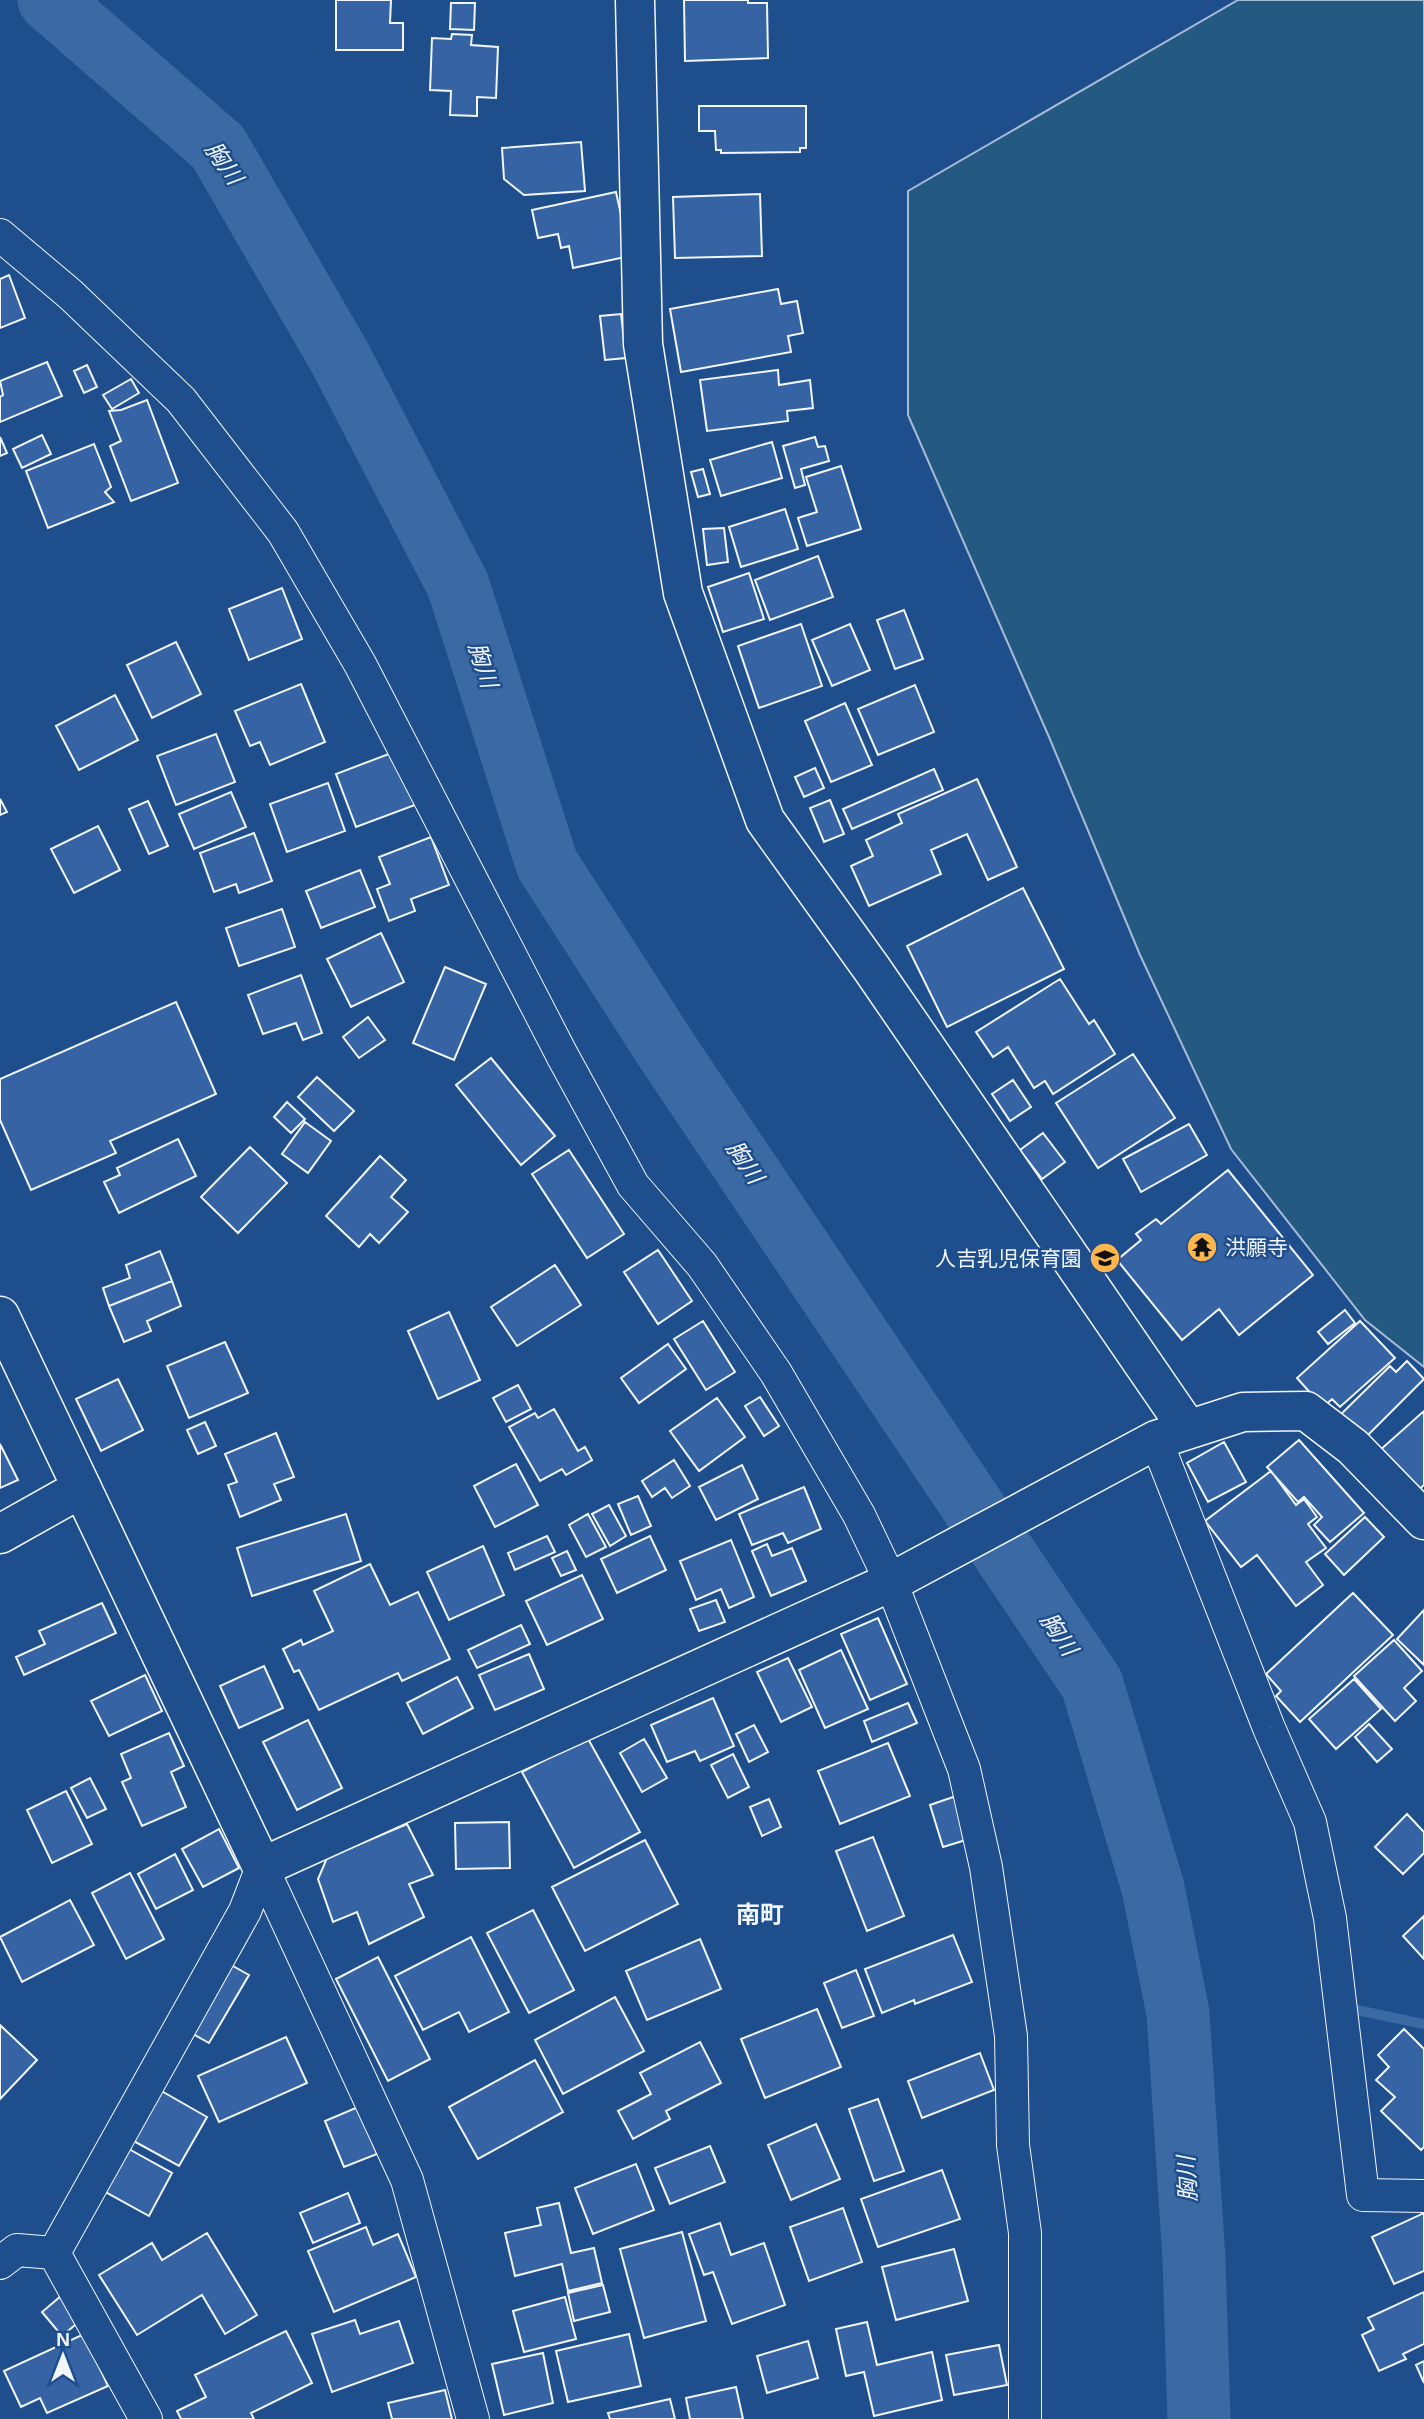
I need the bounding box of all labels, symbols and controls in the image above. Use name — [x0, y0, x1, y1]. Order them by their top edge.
water label: 胸川 — [200, 137, 250, 192]
water label: 胸川 — [464, 639, 503, 694]
water label: 胸川 — [721, 1136, 770, 1191]
temple icon: 洪願寺 — [1185, 1230, 1219, 1264]
place label: 洪願寺 — [1225, 1236, 1288, 1259]
school or university icon: 人吉乳児保育園 — [1088, 1241, 1122, 1275]
place label: 人吉乳児保育園 — [935, 1247, 1082, 1270]
water label: 胸川 — [1035, 1608, 1084, 1663]
district label: 南町 — [736, 1901, 784, 1928]
water label: 胸川 — [1173, 2152, 1201, 2203]
north arrow — [28, 2321, 98, 2391]
text: N — [56, 2329, 70, 2350]

